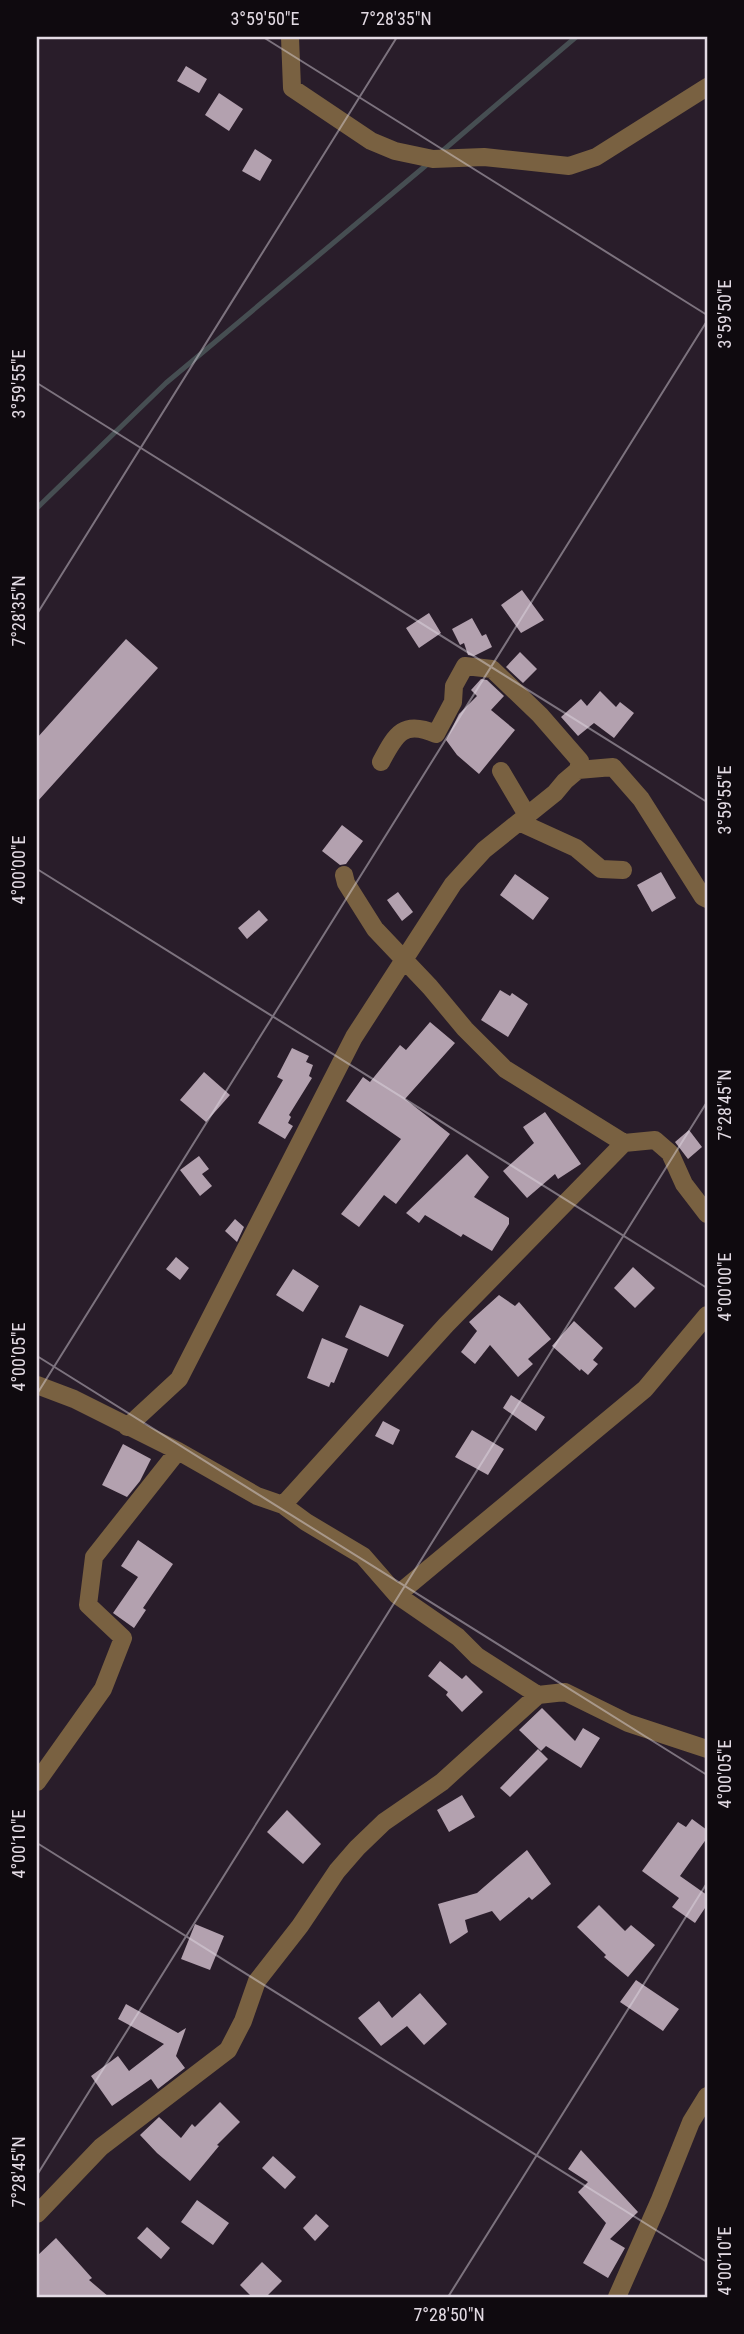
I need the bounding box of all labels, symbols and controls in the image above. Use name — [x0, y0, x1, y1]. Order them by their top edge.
text: 3°59'50"E — [230, 8, 300, 29]
text: 7°28'35"N — [360, 8, 432, 29]
text: 3°59'50"E — [714, 279, 735, 349]
text: 3°59'55"E — [8, 349, 29, 419]
text: 7°28'35"N — [8, 575, 29, 647]
text: 3°59'55"E — [714, 765, 735, 835]
text: 4°00'00"E — [8, 835, 29, 905]
text: 7°28'45"N — [714, 1069, 735, 1141]
text: 4°00'00"E — [714, 1252, 735, 1322]
text: 4°00'05"E — [8, 1322, 29, 1392]
text: 4°00'05"E — [714, 1739, 735, 1809]
text: 4°00'10"E — [8, 1809, 29, 1879]
text: 7°28'45"N — [8, 2136, 29, 2208]
text: 4°00'10"E — [714, 2226, 735, 2296]
text: 7°28'50"N — [413, 2304, 485, 2325]

